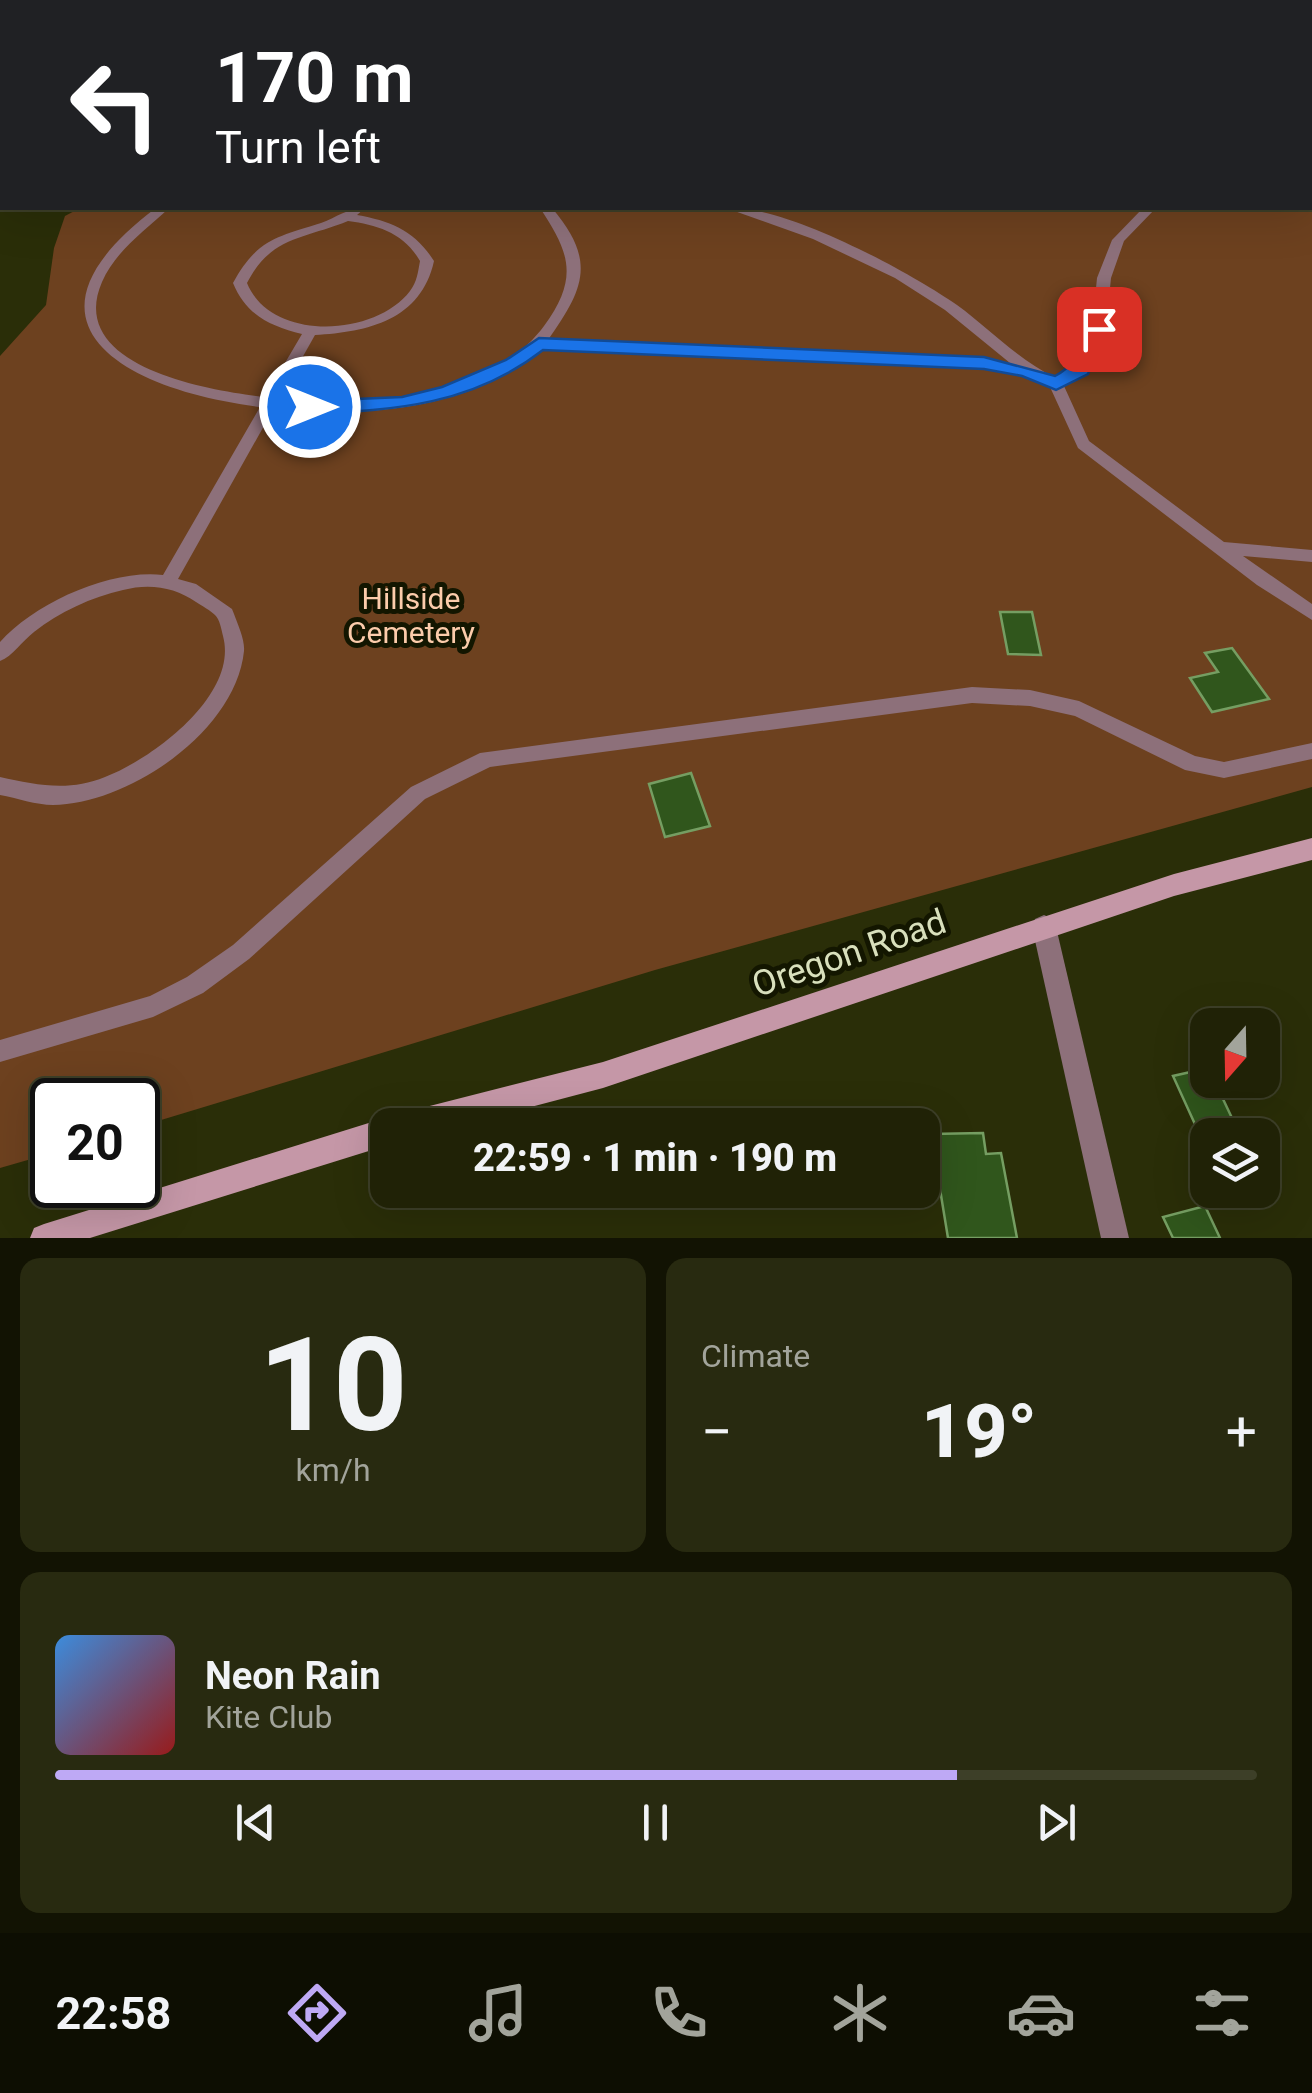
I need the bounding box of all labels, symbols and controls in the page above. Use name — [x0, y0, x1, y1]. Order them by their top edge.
text: 170 m — [215, 37, 414, 119]
icon: left — [50, 40, 180, 170]
text: Turn left — [215, 121, 381, 174]
pin — [1057, 287, 1142, 372]
icon: arrive — [1072, 302, 1127, 357]
position arrow — [258, 355, 362, 459]
park label: Hillside Cemetery — [347, 581, 475, 650]
street label: Oregon Road — [747, 901, 951, 1006]
north arrow — [1190, 1008, 1280, 1098]
map controls — [1190, 1008, 1280, 1208]
speed limit sign: 20 — [30, 1078, 160, 1208]
button: layers — [1190, 1118, 1280, 1208]
text: 22:59 · 1 min · 190 m — [473, 1136, 837, 1180]
text: 10 — [258, 1309, 408, 1462]
text: Climate — [701, 1337, 810, 1375]
text: 19° — [921, 1387, 1037, 1475]
text: − — [701, 1400, 732, 1464]
text: + — [1226, 1400, 1257, 1464]
text: km/h — [295, 1451, 371, 1489]
text: Neon Rain — [205, 1654, 381, 1698]
text: Kite Club — [205, 1698, 332, 1736]
icon: previous — [228, 1795, 283, 1850]
icon: pause — [628, 1795, 683, 1850]
icon: next — [1029, 1795, 1084, 1850]
icon: directions — [282, 1978, 352, 2048]
icon: music — [463, 1978, 533, 2048]
icon: phone — [644, 1978, 714, 2048]
icon: climate — [825, 1978, 895, 2048]
icon: car — [1006, 1978, 1076, 2048]
icon: filters — [1187, 1978, 1257, 2048]
text: 22:58 — [55, 1987, 171, 2040]

